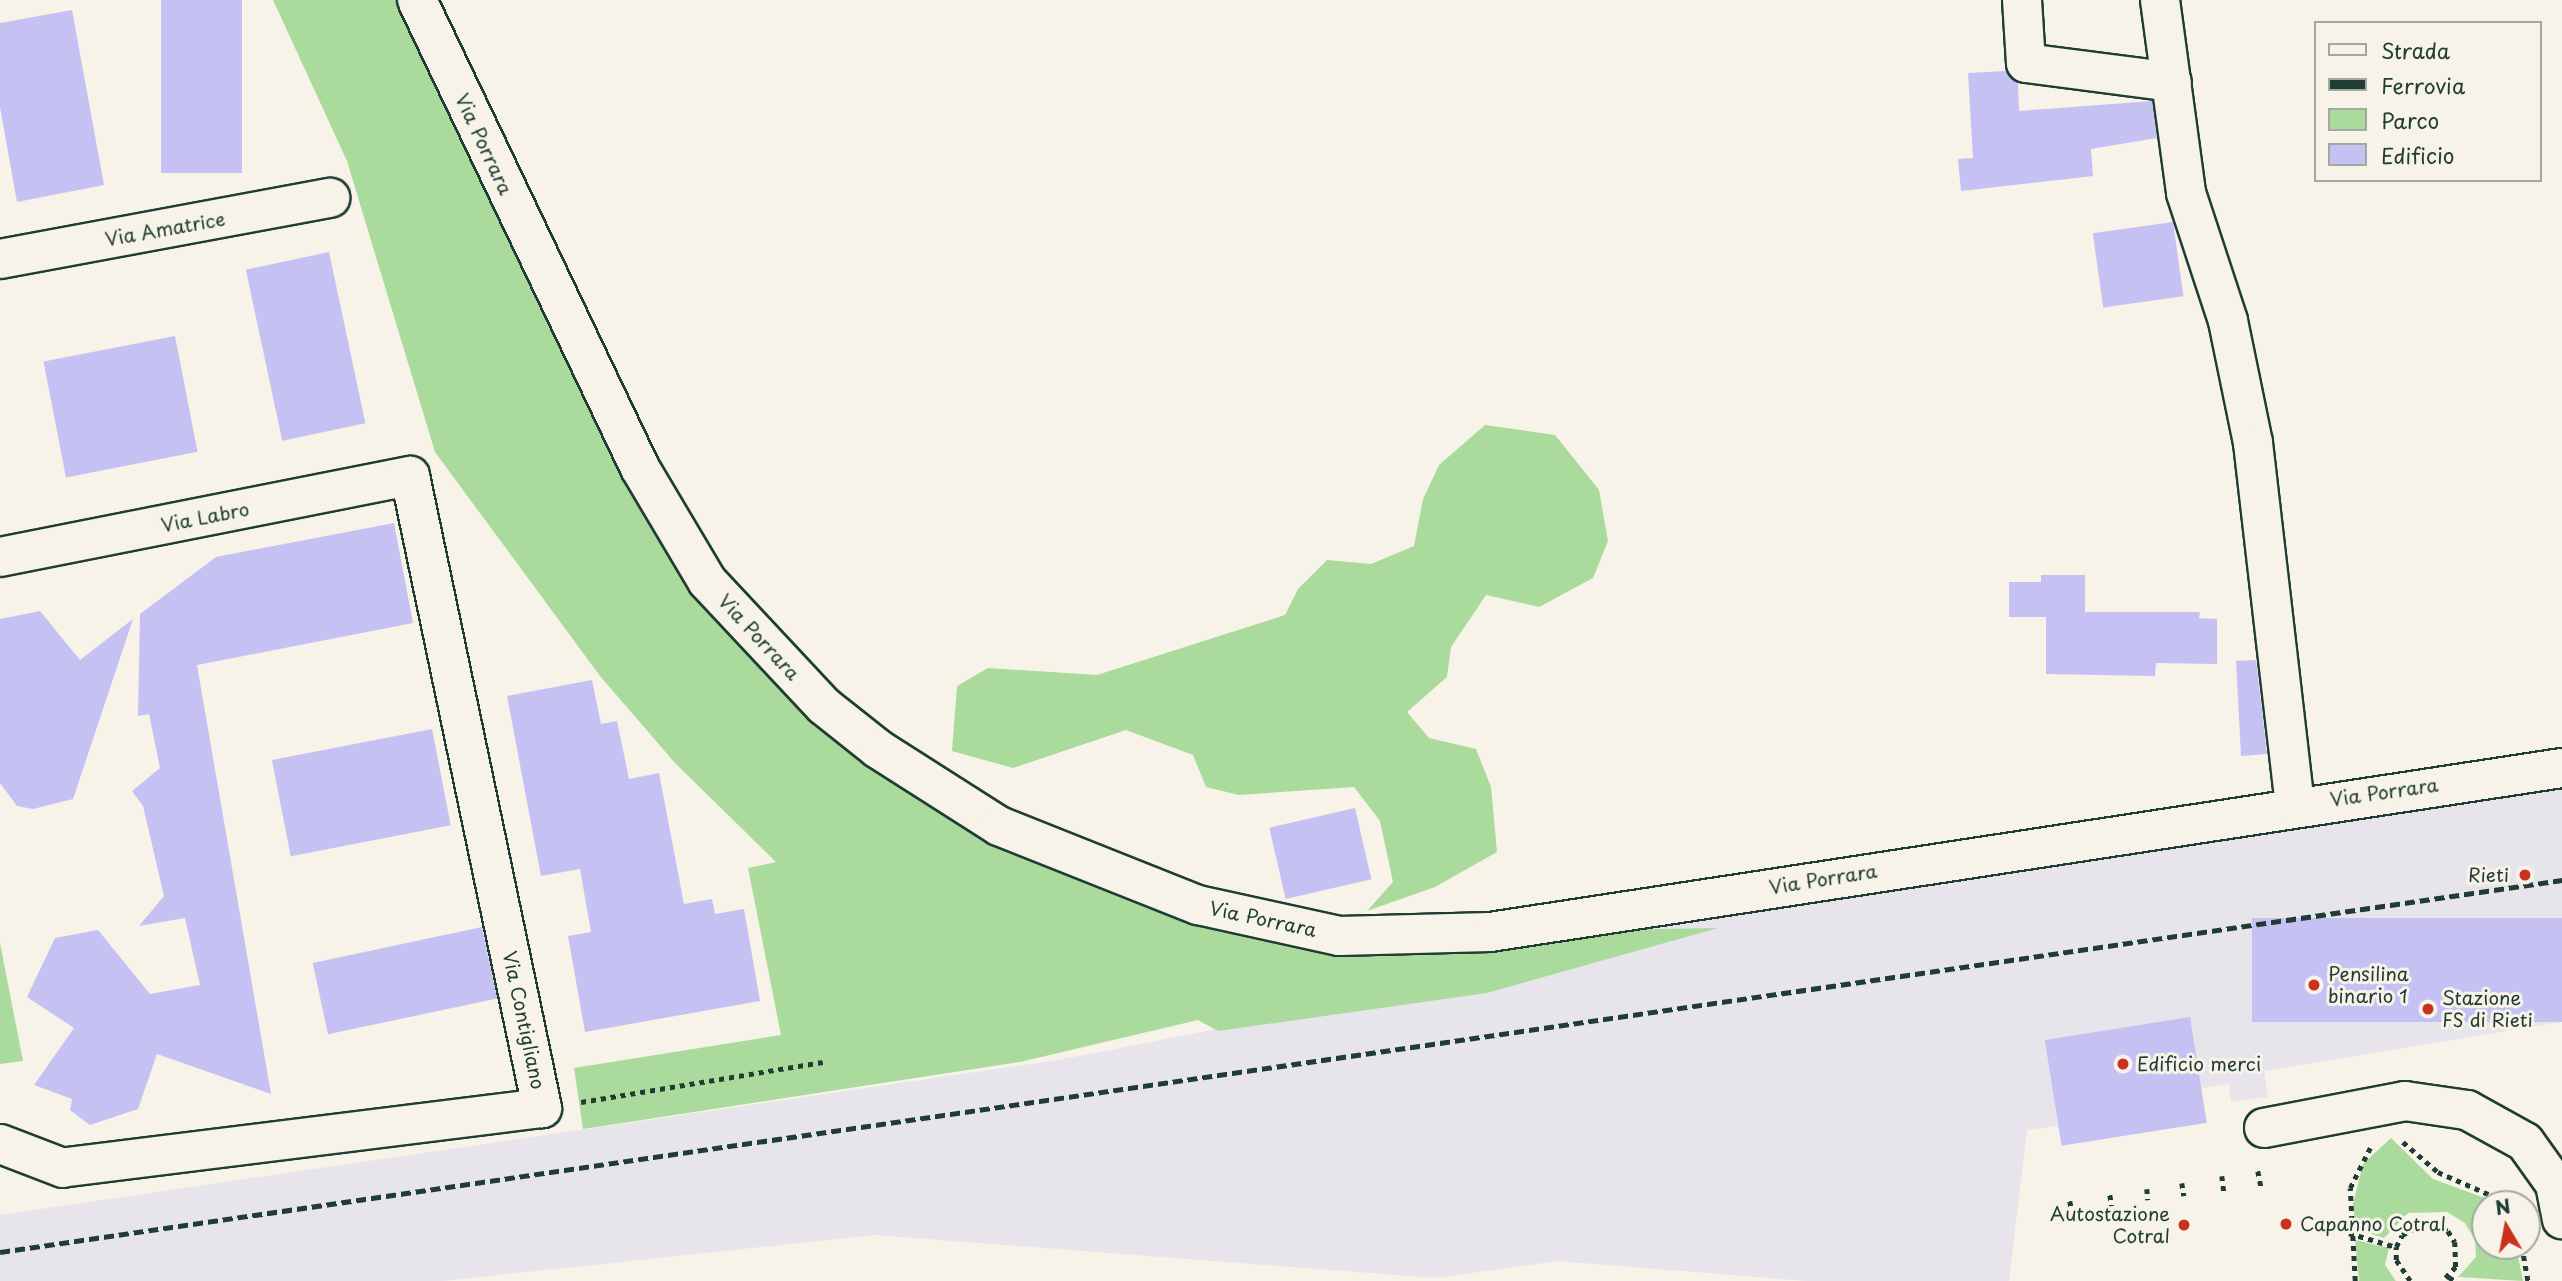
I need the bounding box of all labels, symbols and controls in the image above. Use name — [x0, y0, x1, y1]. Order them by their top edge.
legend — [2314, 21, 2541, 182]
text: Strada — [2381, 34, 2450, 66]
text: Ferrovia — [2381, 69, 2465, 101]
street label: Via Porrara — [451, 91, 517, 197]
text: Parco — [2381, 104, 2439, 136]
text: Edificio — [2381, 139, 2454, 171]
street label: Via Amatrice — [103, 207, 227, 251]
street label: Via Labro — [159, 497, 251, 537]
street label: Via Porrara — [714, 590, 804, 684]
street label: Via Porrara — [2329, 773, 2439, 811]
street label: Via Porrara — [1768, 859, 1878, 899]
place label: Rieti — [2468, 864, 2509, 886]
marker: Rieti — [2515, 865, 2535, 885]
street label: Via Porrara — [1208, 897, 1318, 941]
street label: Via Contigliano — [498, 949, 550, 1091]
place label: Pensilina binario 1 — [2328, 963, 2409, 1007]
marker: Pensilina binario 1 — [2306, 977, 2322, 993]
place label: Stazione FS di Rieti — [2442, 987, 2534, 1031]
marker: Stazione FS di Rieti — [2420, 1001, 2436, 1017]
place label: Edificio merci — [2137, 1053, 2261, 1075]
marker: Edificio merci — [2115, 1056, 2131, 1072]
north arrow — [2471, 1190, 2541, 1260]
text: N — [2493, 1191, 2513, 1221]
place label: Autostazione Cotral — [2050, 1203, 2170, 1247]
place label: Capanno Cotral — [2300, 1213, 2446, 1235]
marker: Capanno Cotral — [2278, 1216, 2294, 1232]
marker: Autostazione Cotral — [2176, 1217, 2192, 1233]

